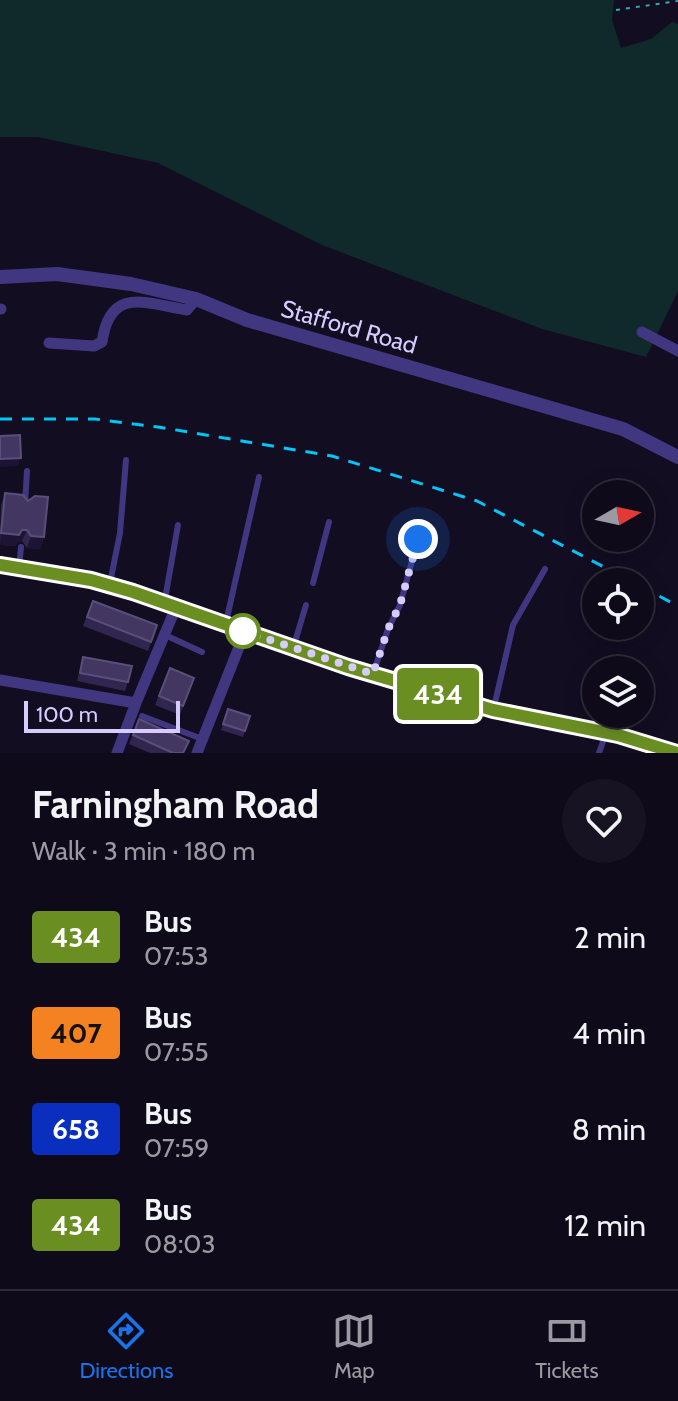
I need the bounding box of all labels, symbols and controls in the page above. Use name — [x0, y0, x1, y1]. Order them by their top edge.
street label: Stafford Road — [278, 293, 420, 360]
north arrow — [582, 480, 654, 552]
map controls — [582, 480, 654, 728]
your location — [398, 519, 438, 559]
button: locate — [582, 568, 654, 640]
unlabelled marker — [226, 614, 260, 648]
button: layers — [582, 656, 654, 728]
line badge: 434 — [392, 668, 484, 720]
text: 434 — [413, 677, 463, 711]
scale bar — [24, 697, 180, 733]
text: 100 m — [36, 701, 98, 728]
button: heart — [562, 779, 646, 863]
text: Farningham Road — [32, 781, 319, 828]
text: Walk · 3 min · 180 m — [32, 835, 255, 867]
text: Bus — [144, 903, 192, 940]
text: 2 min — [574, 919, 646, 956]
text: 434 — [51, 920, 101, 954]
text: 07:53 — [144, 940, 208, 972]
text: Bus — [144, 999, 192, 1036]
text: 4 min — [572, 1015, 646, 1052]
text: 407 — [50, 1016, 102, 1050]
text: 07:55 — [144, 1036, 208, 1068]
text: Bus — [144, 1095, 192, 1132]
text: 8 min — [572, 1111, 646, 1148]
text: 658 — [52, 1112, 100, 1146]
text: 07:59 — [144, 1132, 209, 1164]
text: Bus — [144, 1191, 192, 1228]
text: 12 min — [564, 1207, 646, 1244]
text: 434 — [51, 1208, 101, 1242]
text: 08:03 — [144, 1228, 216, 1260]
tab: Directions — [79, 1309, 173, 1384]
tab: Map — [332, 1309, 376, 1384]
tab: Tickets — [535, 1309, 599, 1384]

